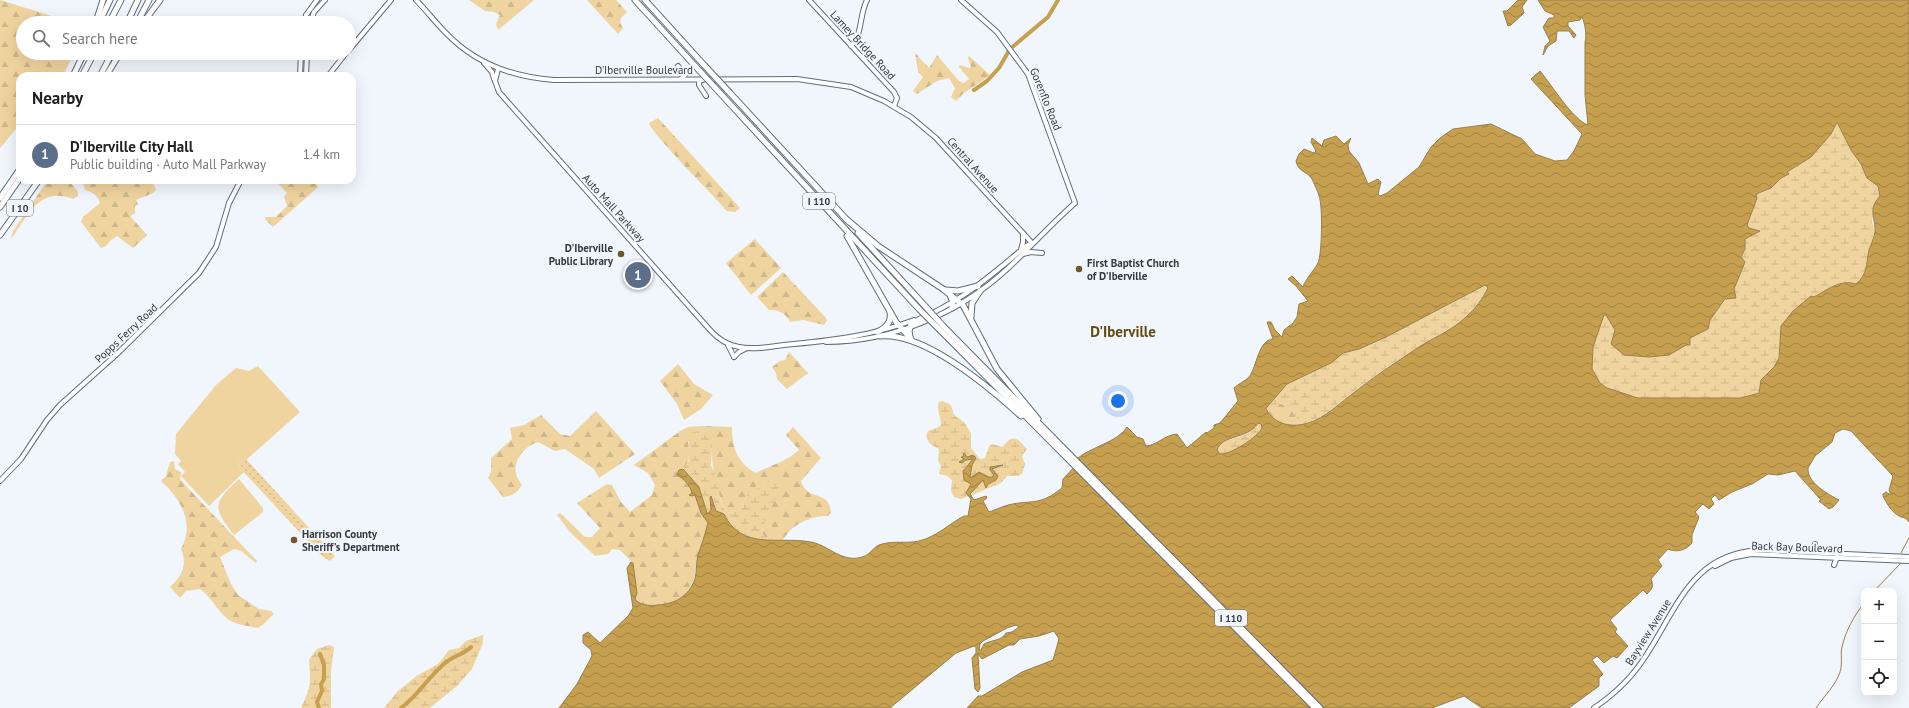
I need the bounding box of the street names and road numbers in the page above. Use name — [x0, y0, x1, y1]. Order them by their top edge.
street label: Lamey Bridge Road — [827, 7, 899, 83]
street label: D'Iberville Boulevard — [595, 63, 693, 77]
street label: Gorenflo Road — [1027, 66, 1065, 133]
street label: Central Avenue — [944, 134, 1002, 196]
street label: Auto Mall Parkway — [580, 171, 649, 246]
road number: I 110 — [803, 193, 835, 209]
road number: I 10 — [7, 200, 33, 216]
street label: Popps Ferry Road — [92, 300, 160, 366]
street label: Back Bay Boulevard — [1751, 538, 1843, 556]
street label: Bayview Avenue — [1622, 596, 1674, 668]
road number: I 110 — [1215, 610, 1247, 626]

